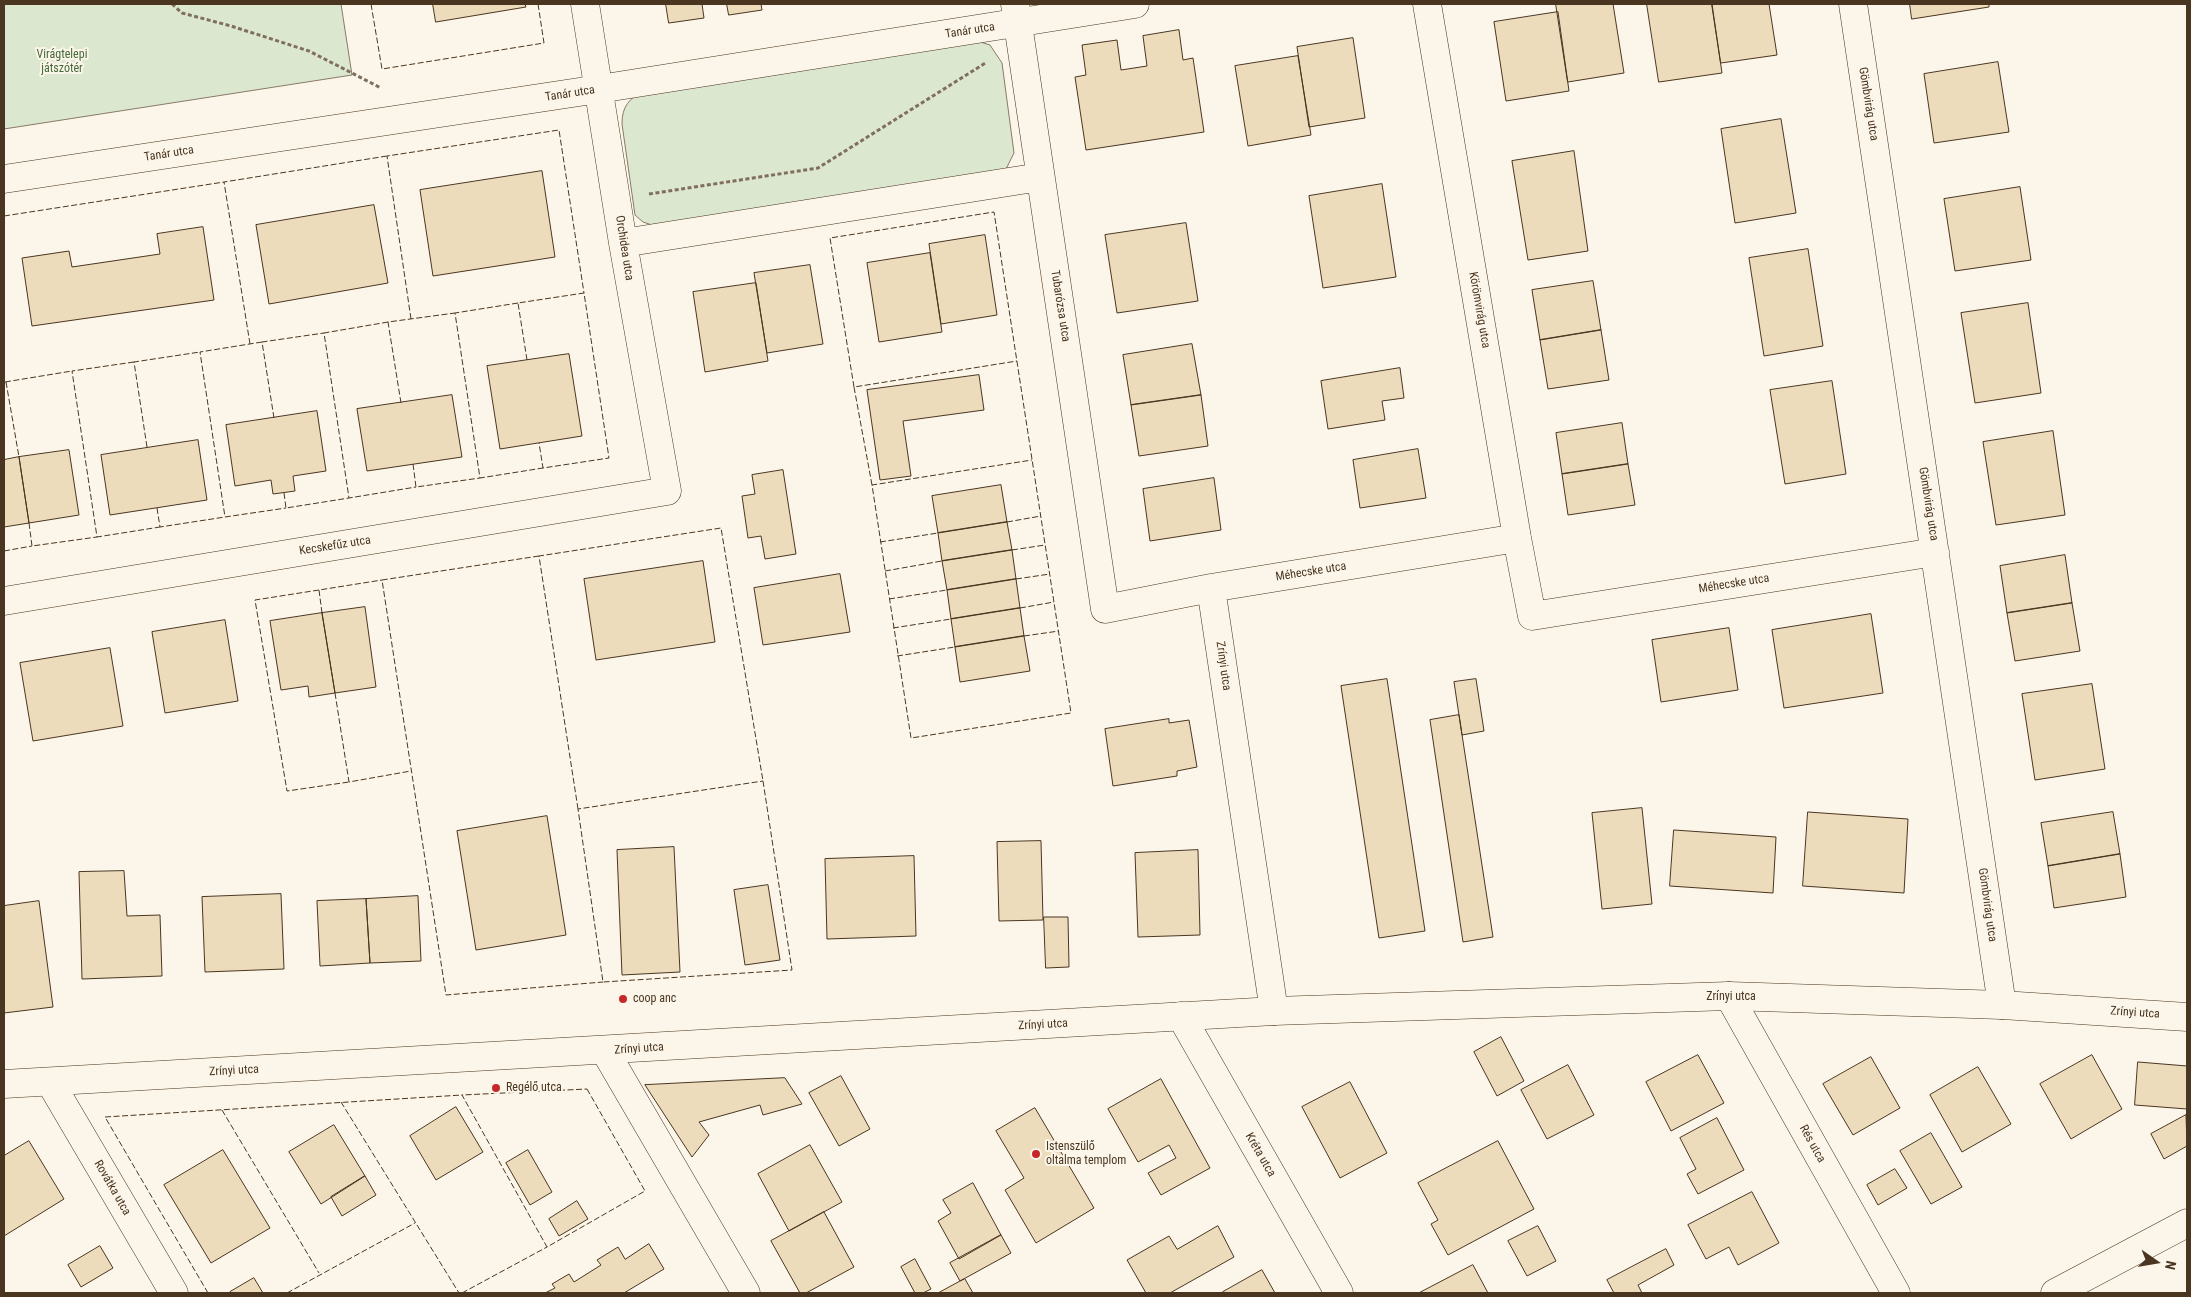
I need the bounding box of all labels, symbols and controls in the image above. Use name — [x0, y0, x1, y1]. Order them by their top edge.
street label: Tanár utca — [944, 20, 996, 42]
park label: Virágtelepi játszótér — [37, 48, 87, 76]
street label: Gömbvirág utca — [1855, 66, 1881, 142]
street label: Tanár utca — [544, 83, 596, 105]
street label: Tanár utca — [143, 143, 195, 165]
street label: Orchidea utca — [612, 214, 636, 282]
street label: Tubarózsa utca — [1047, 269, 1073, 343]
street label: Körömvirág utca — [1465, 271, 1493, 349]
street label: Gömbvirág utca — [1915, 466, 1941, 542]
street label: Kecskefűz utca — [298, 533, 372, 559]
street label: Méhecske utca — [1275, 559, 1347, 585]
street label: Méhecske utca — [1698, 571, 1770, 597]
street label: Zrínyi utca — [1212, 640, 1234, 692]
street label: Gömbvirág utca — [1975, 867, 1999, 943]
street label: Zrínyi utca — [1706, 990, 1756, 1004]
place label: coop anc — [633, 992, 676, 1006]
marker: coop anc — [617, 993, 629, 1005]
street label: Zrínyi utca — [2110, 1004, 2160, 1022]
street label: Zrínyi utca — [1018, 1017, 1068, 1033]
street label: Zrínyi utca — [614, 1040, 664, 1058]
street label: Zrínyi utca — [209, 1063, 259, 1079]
place label: Regélő utca — [506, 1081, 562, 1095]
marker: Regélő utca — [490, 1082, 502, 1094]
street label: Rés utca — [1796, 1123, 1828, 1165]
street label: Kréta utca — [1242, 1130, 1278, 1180]
place label: Istenszülő oltalma templom — [1046, 1140, 1126, 1168]
marker: Istenszülő oltalma templom — [1030, 1148, 1042, 1160]
street label: Rovátka utca — [90, 1158, 134, 1218]
north arrow — [2131, 1237, 2181, 1287]
text: N — [2162, 1259, 2179, 1271]

